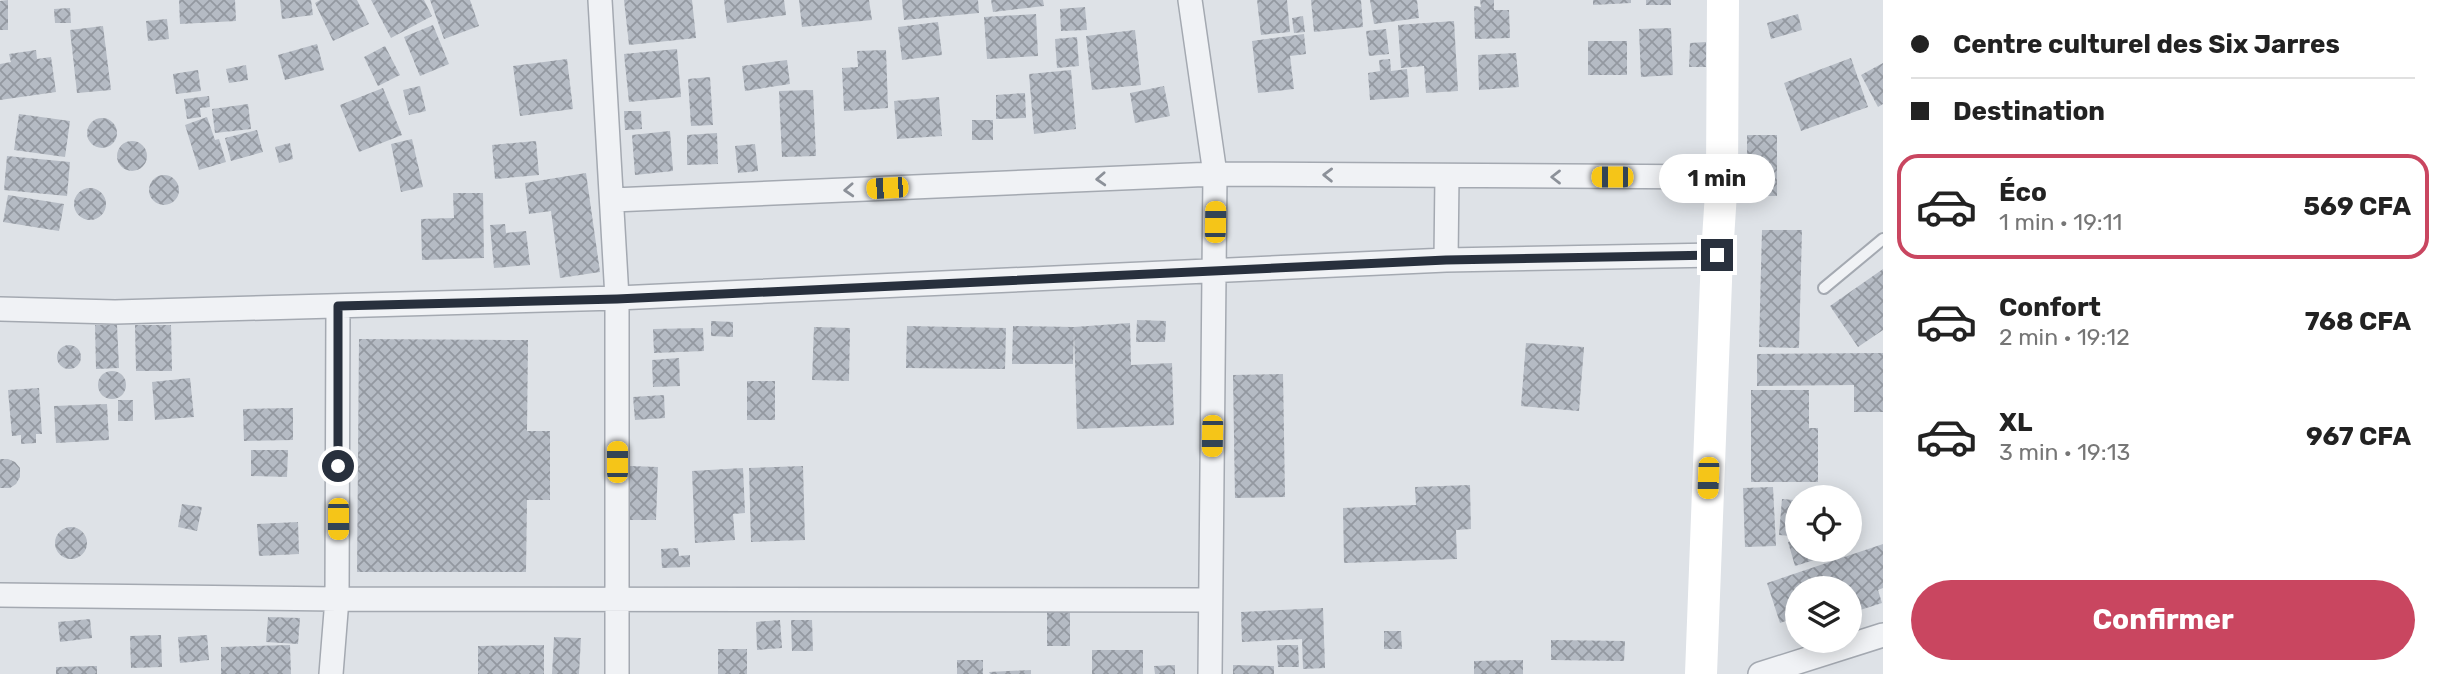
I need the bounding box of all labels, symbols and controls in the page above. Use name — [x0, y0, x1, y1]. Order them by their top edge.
text: Centre culturel des Six Jarres — [1953, 29, 2340, 60]
text: Destination — [1953, 96, 2105, 127]
callout: 1 min — [1659, 154, 1775, 202]
text: 1 min — [1688, 164, 1746, 192]
one-way arrow — [1322, 167, 1333, 183]
car — [1592, 167, 1634, 188]
one-way arrow — [1550, 169, 1560, 185]
one-way arrow — [1095, 171, 1106, 186]
icon: car — [1915, 175, 1978, 238]
car — [866, 176, 909, 200]
text: Éco — [1999, 177, 2047, 208]
one-way arrow — [843, 182, 854, 197]
text: 569 CFA — [2303, 191, 2411, 222]
car — [1205, 201, 1226, 243]
text: 1 min · 19:11 — [1999, 208, 2122, 236]
route end — [1701, 239, 1733, 271]
icon: car — [1915, 290, 1978, 353]
text: Confort — [1999, 292, 2101, 323]
text: 768 CFA — [2305, 306, 2411, 337]
text: 2 min · 19:12 — [1999, 323, 2130, 351]
icon: car — [1915, 405, 1978, 468]
text: XL — [1999, 407, 2032, 438]
car — [1202, 415, 1223, 457]
text: 967 CFA — [2306, 421, 2411, 452]
text: 3 min · 19:13 — [1999, 438, 2130, 466]
car — [607, 441, 628, 483]
route start — [322, 450, 354, 482]
car — [1697, 457, 1720, 499]
map controls — [1785, 485, 1862, 653]
button: locate — [1785, 485, 1862, 562]
car — [328, 498, 349, 540]
button: layers — [1785, 576, 1862, 653]
button: Confirmer — [1911, 580, 2415, 660]

